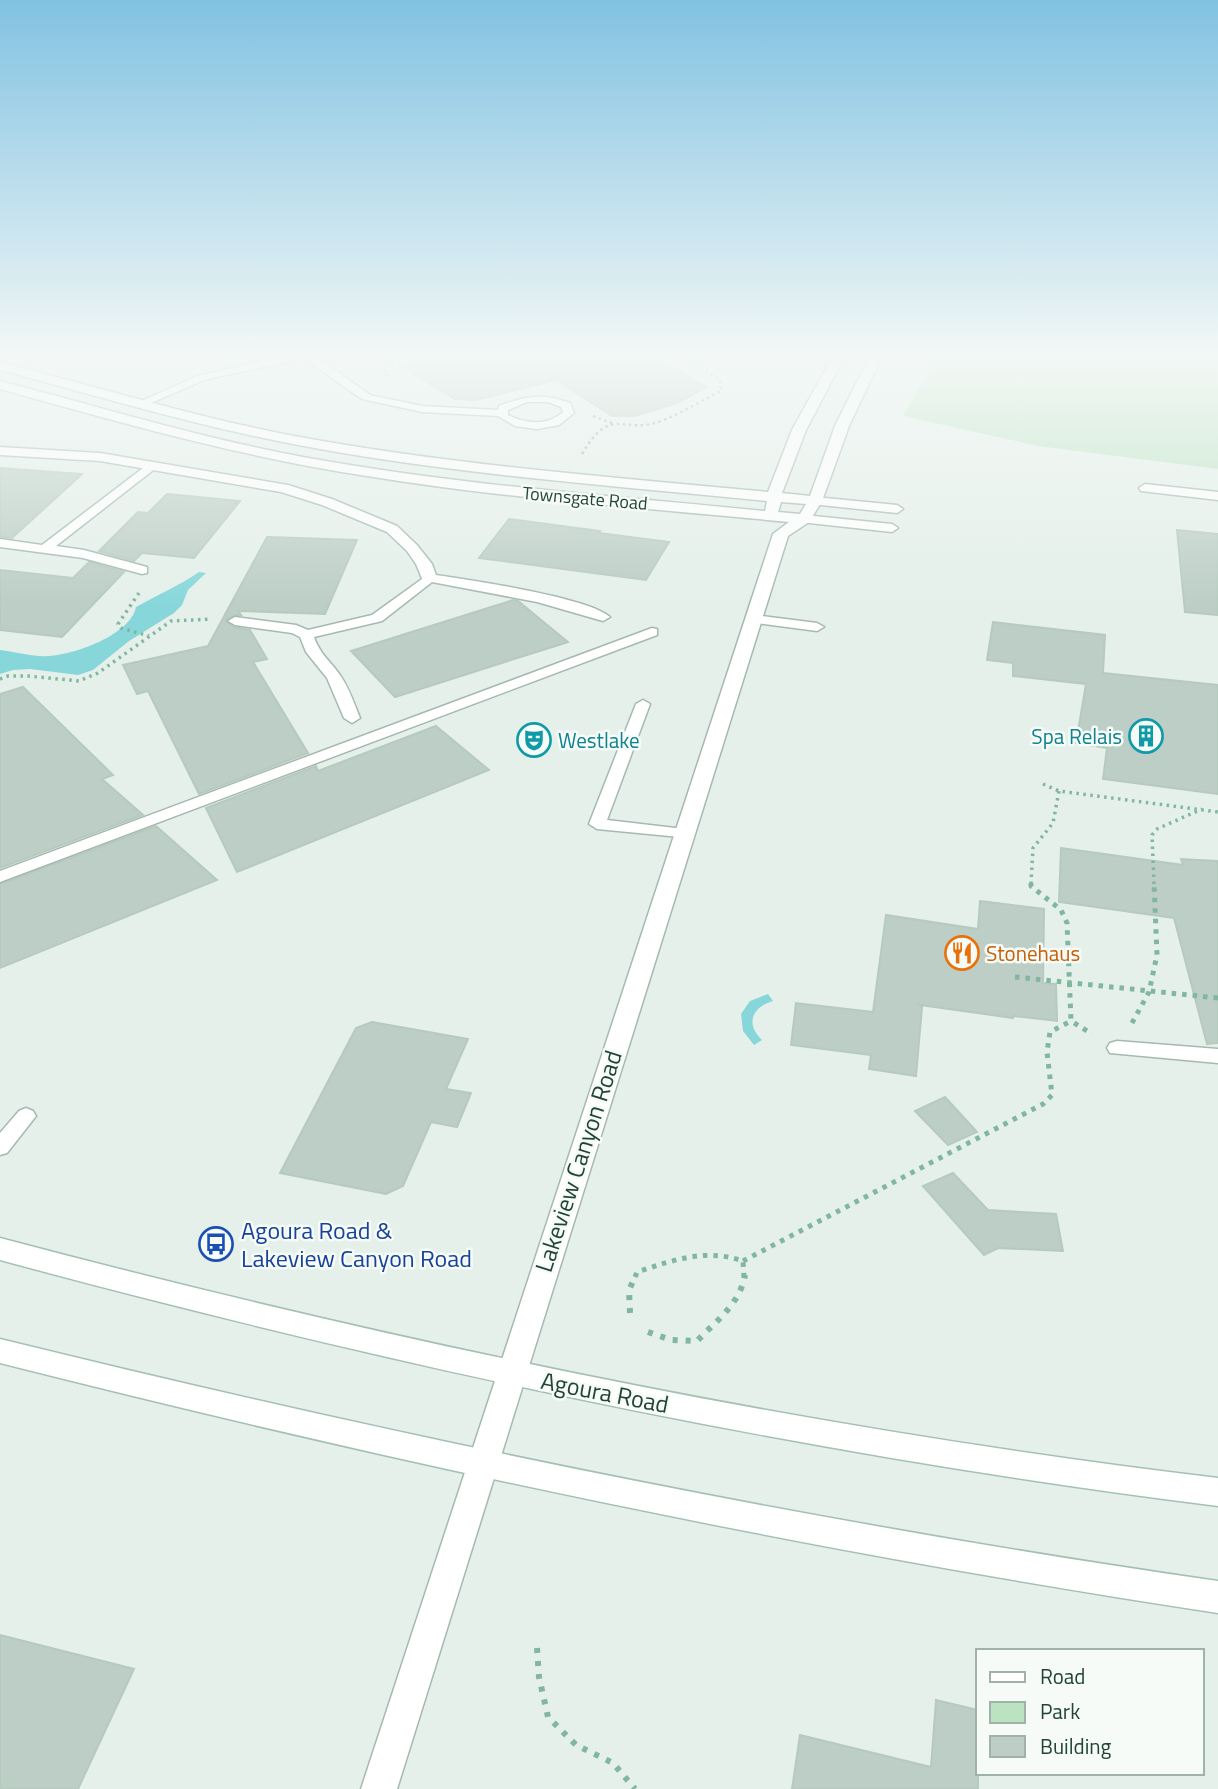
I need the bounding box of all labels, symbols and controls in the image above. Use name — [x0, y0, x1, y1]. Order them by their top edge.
street label: Townsgate Road — [521, 479, 649, 517]
building icon: Spa Relais — [1127, 717, 1165, 755]
place label: Spa Relais — [1031, 720, 1122, 752]
theatre icon: Westlake — [515, 721, 553, 759]
place label: Westlake — [558, 724, 640, 756]
restaurant icon: Stonehaus — [943, 934, 981, 972]
place label: Stonehaus — [986, 937, 1080, 969]
street label: Lakeview Canyon Road — [525, 1046, 631, 1276]
place label: Agoura Road & Lakeview Canyon Road — [241, 1212, 472, 1276]
bus stop icon: Agoura Road & Lakeview Canyon Road — [197, 1225, 235, 1263]
street label: Agoura Road — [538, 1362, 672, 1422]
legend — [976, 1649, 1204, 1775]
text: Road — [1040, 1660, 1085, 1692]
text: Park — [1040, 1695, 1080, 1727]
text: Building — [1040, 1730, 1112, 1762]

